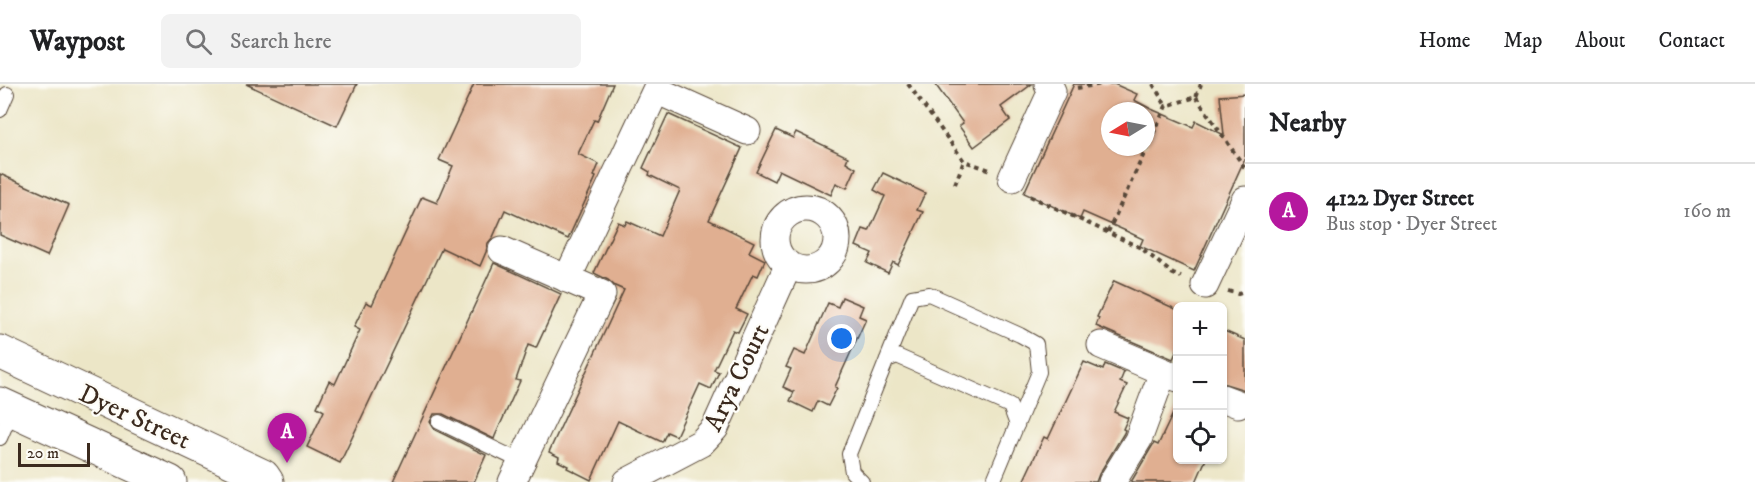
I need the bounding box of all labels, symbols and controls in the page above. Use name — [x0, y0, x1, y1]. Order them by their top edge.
search box — [161, 14, 581, 68]
text: Waypost — [30, 24, 125, 59]
icon: search — [182, 25, 215, 58]
text: Search here — [230, 28, 332, 55]
text: Home — [1419, 28, 1471, 54]
text: Map — [1504, 28, 1542, 54]
text: About — [1575, 28, 1626, 54]
text: Contact — [1659, 28, 1725, 54]
north arrow — [1101, 102, 1155, 156]
text: Nearby — [1269, 107, 1346, 140]
text: 4122 Dyer Street — [1326, 185, 1474, 212]
text: A — [1282, 199, 1295, 224]
text: 160 m — [1683, 199, 1731, 224]
text: Bus stop · Dyer Street — [1326, 212, 1497, 237]
map controls — [1173, 302, 1227, 464]
button: + — [1173, 302, 1227, 356]
street label: Arya Court — [697, 318, 778, 437]
your location — [827, 324, 856, 353]
button: − — [1173, 356, 1227, 410]
street label: Dyer Street — [73, 377, 195, 458]
button: locate — [1173, 410, 1227, 464]
pin: A — [268, 414, 306, 463]
scale bar — [18, 440, 90, 468]
text: 20 m — [27, 443, 59, 463]

